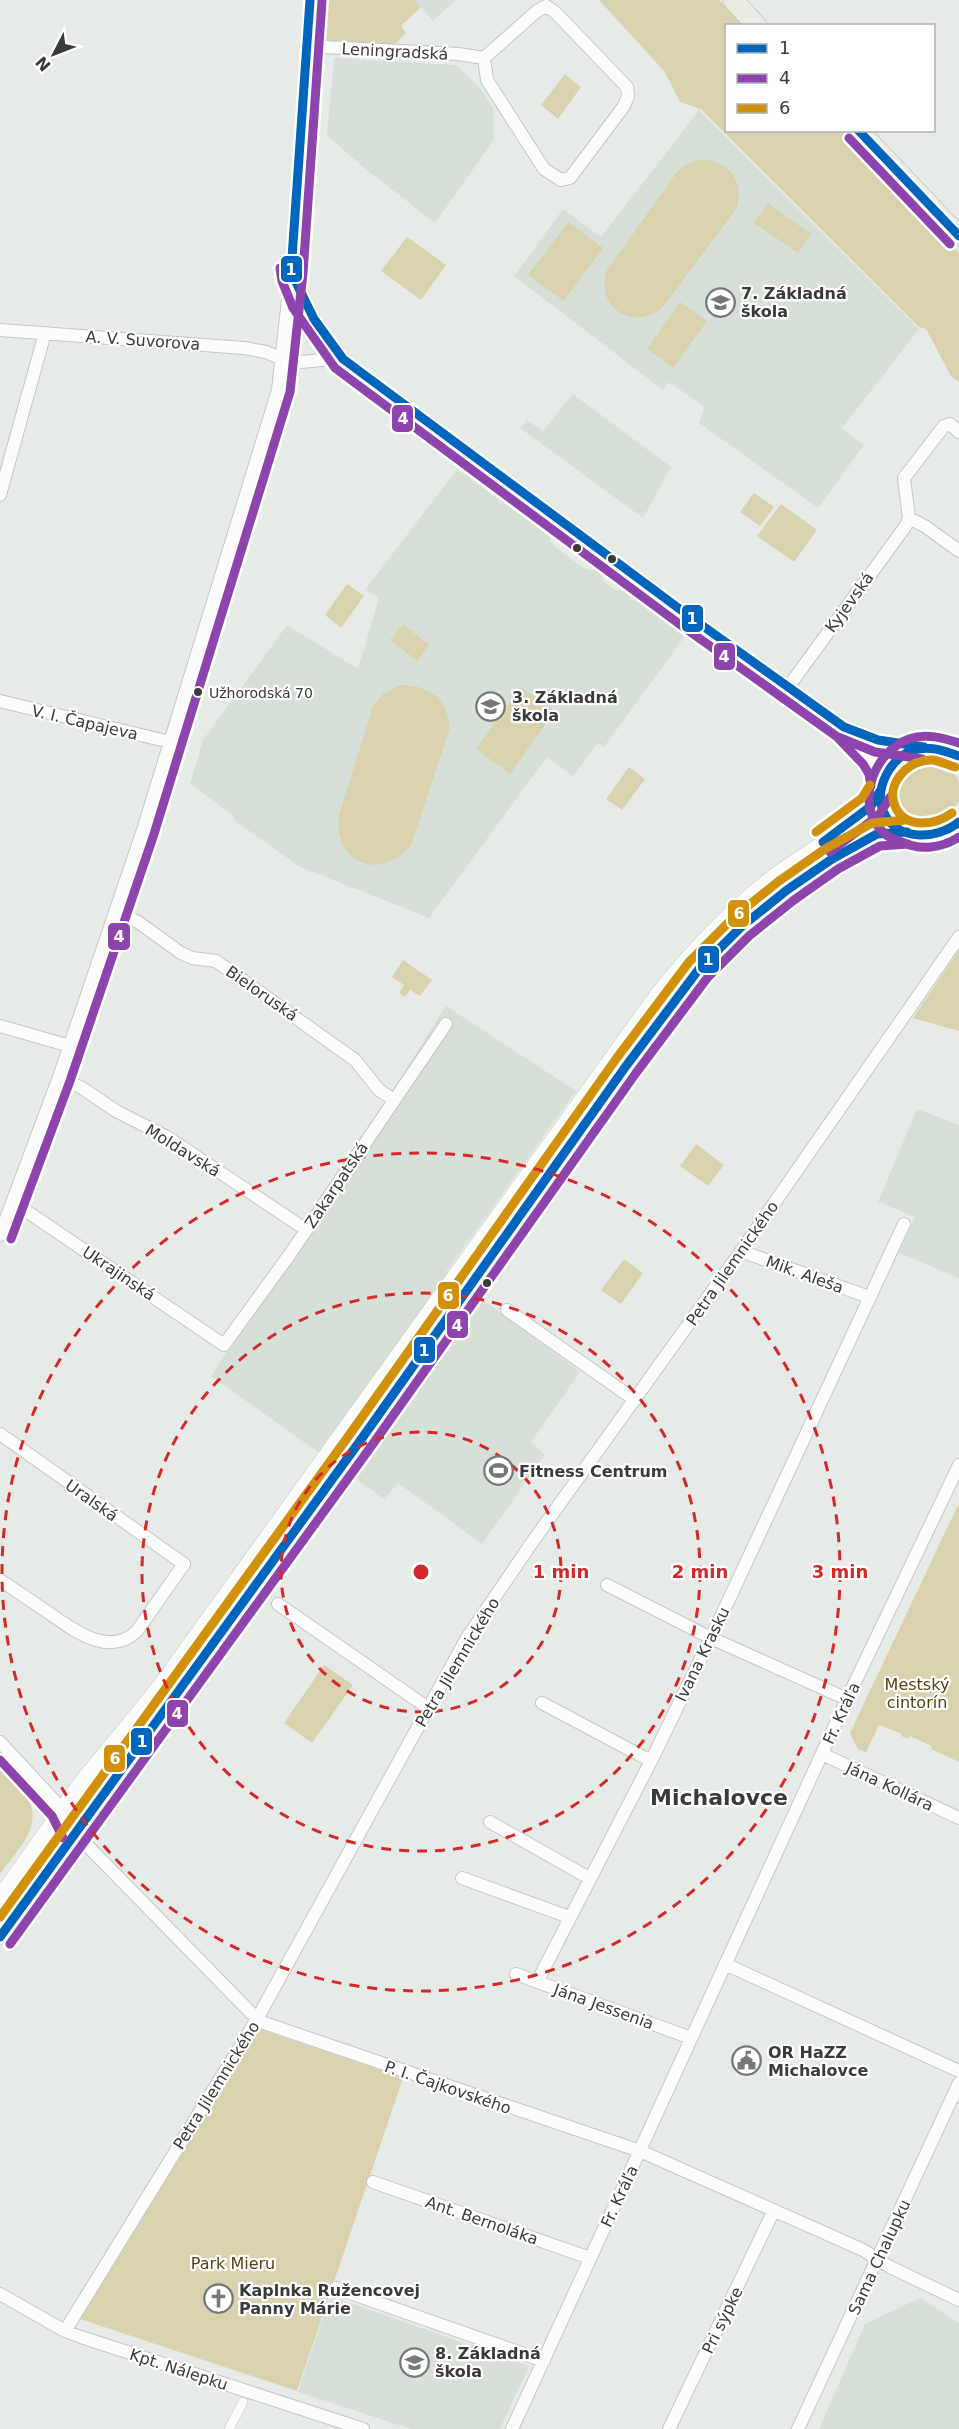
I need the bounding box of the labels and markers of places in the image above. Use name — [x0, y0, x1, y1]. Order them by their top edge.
place label: 7. Základná škola — [741, 284, 847, 321]
school or university icon: 7. Základná škola — [704, 286, 736, 318]
unlabelled marker — [571, 542, 583, 554]
unlabelled marker — [606, 553, 618, 565]
place label: Užhorodská 70 — [209, 685, 313, 701]
marker: Užhorodská 70 — [192, 686, 204, 698]
place label: 3. Základná škola — [512, 688, 618, 725]
school or university icon: 3. Základná škola — [475, 690, 507, 722]
unlabelled marker — [481, 1277, 493, 1289]
sports icon: Fitness Centrum — [482, 1455, 514, 1487]
place label: Fitness Centrum — [519, 1462, 668, 1481]
centre of rings — [411, 1562, 431, 1582]
place label: OR HaZZ Michalovce — [768, 2043, 868, 2080]
public building icon: OR HaZZ Michalovce — [731, 2045, 763, 2077]
place label: Kaplnka Ružencovej Panny Márie — [239, 2281, 420, 2318]
church icon: Kaplnka Ružencovej Panny Márie — [202, 2283, 234, 2315]
place label: 8. Základná škola — [435, 2344, 541, 2381]
school or university icon: 8. Základná škola — [398, 2346, 430, 2378]

